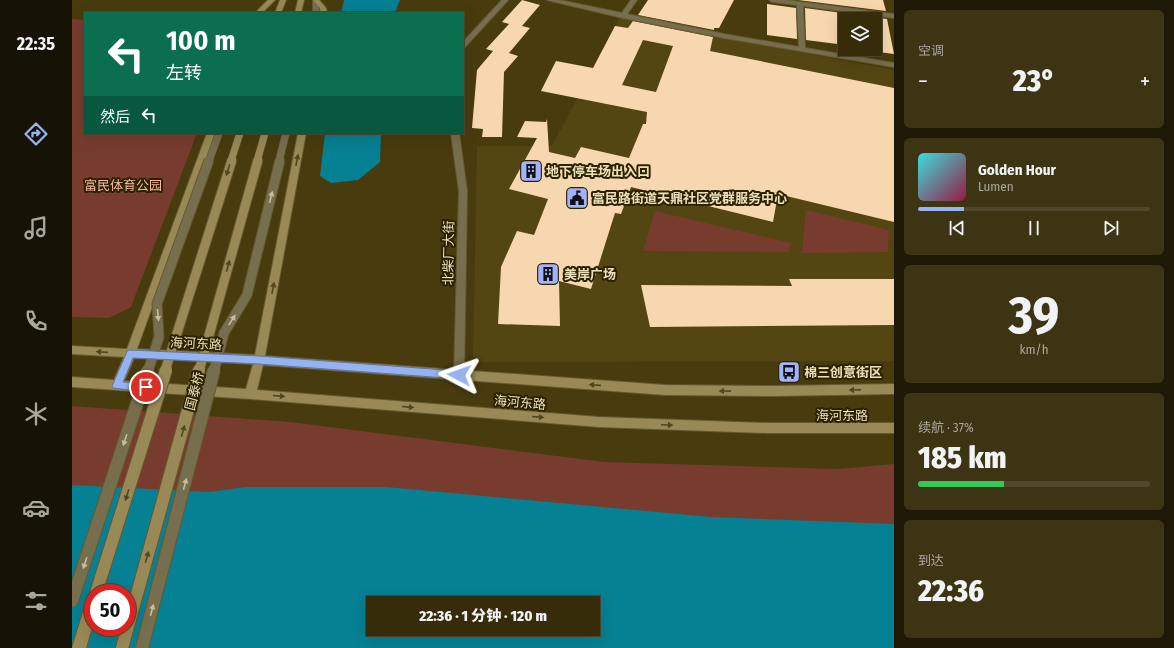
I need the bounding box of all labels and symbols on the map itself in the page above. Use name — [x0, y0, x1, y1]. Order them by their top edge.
one-way arrow — [295, 154, 301, 166]
building icon: 地下停车场出入口 — [518, 158, 544, 184]
place label: 地下停车场出入口 — [546, 164, 650, 179]
one-way arrow — [225, 165, 231, 177]
park label: 富民体育公园 — [84, 178, 162, 193]
public building icon: 富民路街道天鼎社区党群服务中心 — [564, 185, 590, 211]
one-way arrow — [268, 190, 274, 203]
place label: 富民路街道天鼎社区党群服务中心 — [592, 191, 787, 206]
street label: 北柴厂大街 — [440, 220, 457, 286]
one-way arrow — [225, 259, 231, 271]
building icon: 美岸广场 — [535, 261, 561, 287]
place label: 美岸广场 — [564, 267, 616, 282]
one-way arrow — [270, 281, 276, 294]
one-way arrow — [155, 309, 161, 321]
one-way arrow — [228, 314, 236, 325]
street label: 海河东路 — [170, 335, 222, 352]
one-way arrow — [95, 349, 108, 355]
position arrow — [438, 354, 480, 396]
bus stop icon: 棉三创意街区 — [776, 359, 802, 385]
place label: 棉三创意街区 — [804, 365, 882, 380]
pin — [129, 370, 163, 404]
street label: 国泰桥 — [182, 370, 207, 412]
one-way arrow — [589, 381, 601, 388]
one-way arrow — [848, 387, 861, 393]
one-way arrow — [718, 388, 731, 394]
one-way arrow — [272, 393, 285, 400]
street label: 海河东路 — [493, 393, 547, 412]
one-way arrow — [402, 403, 414, 410]
street label: 海河东路 — [816, 408, 868, 423]
one-way arrow — [532, 414, 544, 421]
one-way arrow — [661, 421, 673, 428]
one-way arrow — [180, 425, 186, 438]
one-way arrow — [122, 434, 128, 446]
one-way arrow — [182, 478, 188, 491]
one-way arrow — [124, 489, 130, 501]
one-way arrow — [144, 550, 150, 562]
one-way arrow — [81, 557, 87, 569]
speed limit sign: 50 — [84, 584, 136, 636]
one-way arrow — [149, 604, 155, 616]

